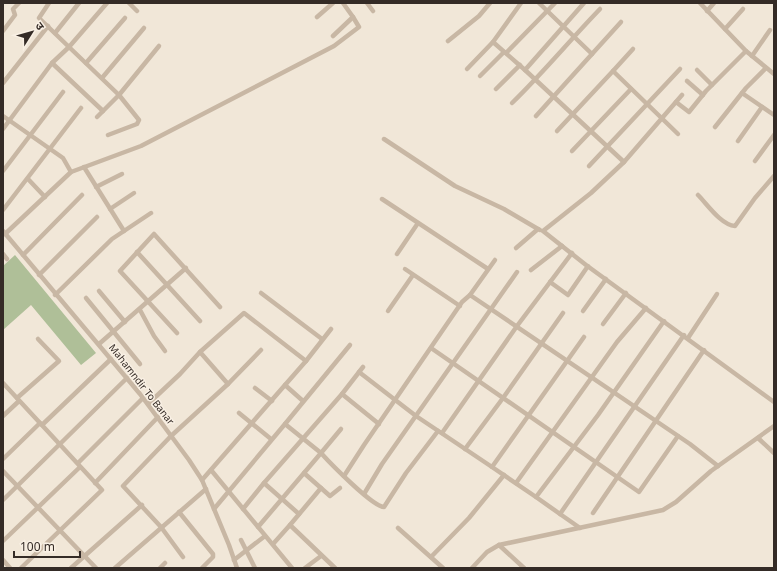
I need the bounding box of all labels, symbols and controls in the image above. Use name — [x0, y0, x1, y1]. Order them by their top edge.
north arrow — [12, 12, 52, 52]
text: उ — [32, 19, 49, 33]
street label: Mahamndir To Banar — [106, 341, 178, 427]
scale bar — [14, 533, 80, 559]
text: 100 m — [20, 538, 55, 555]

